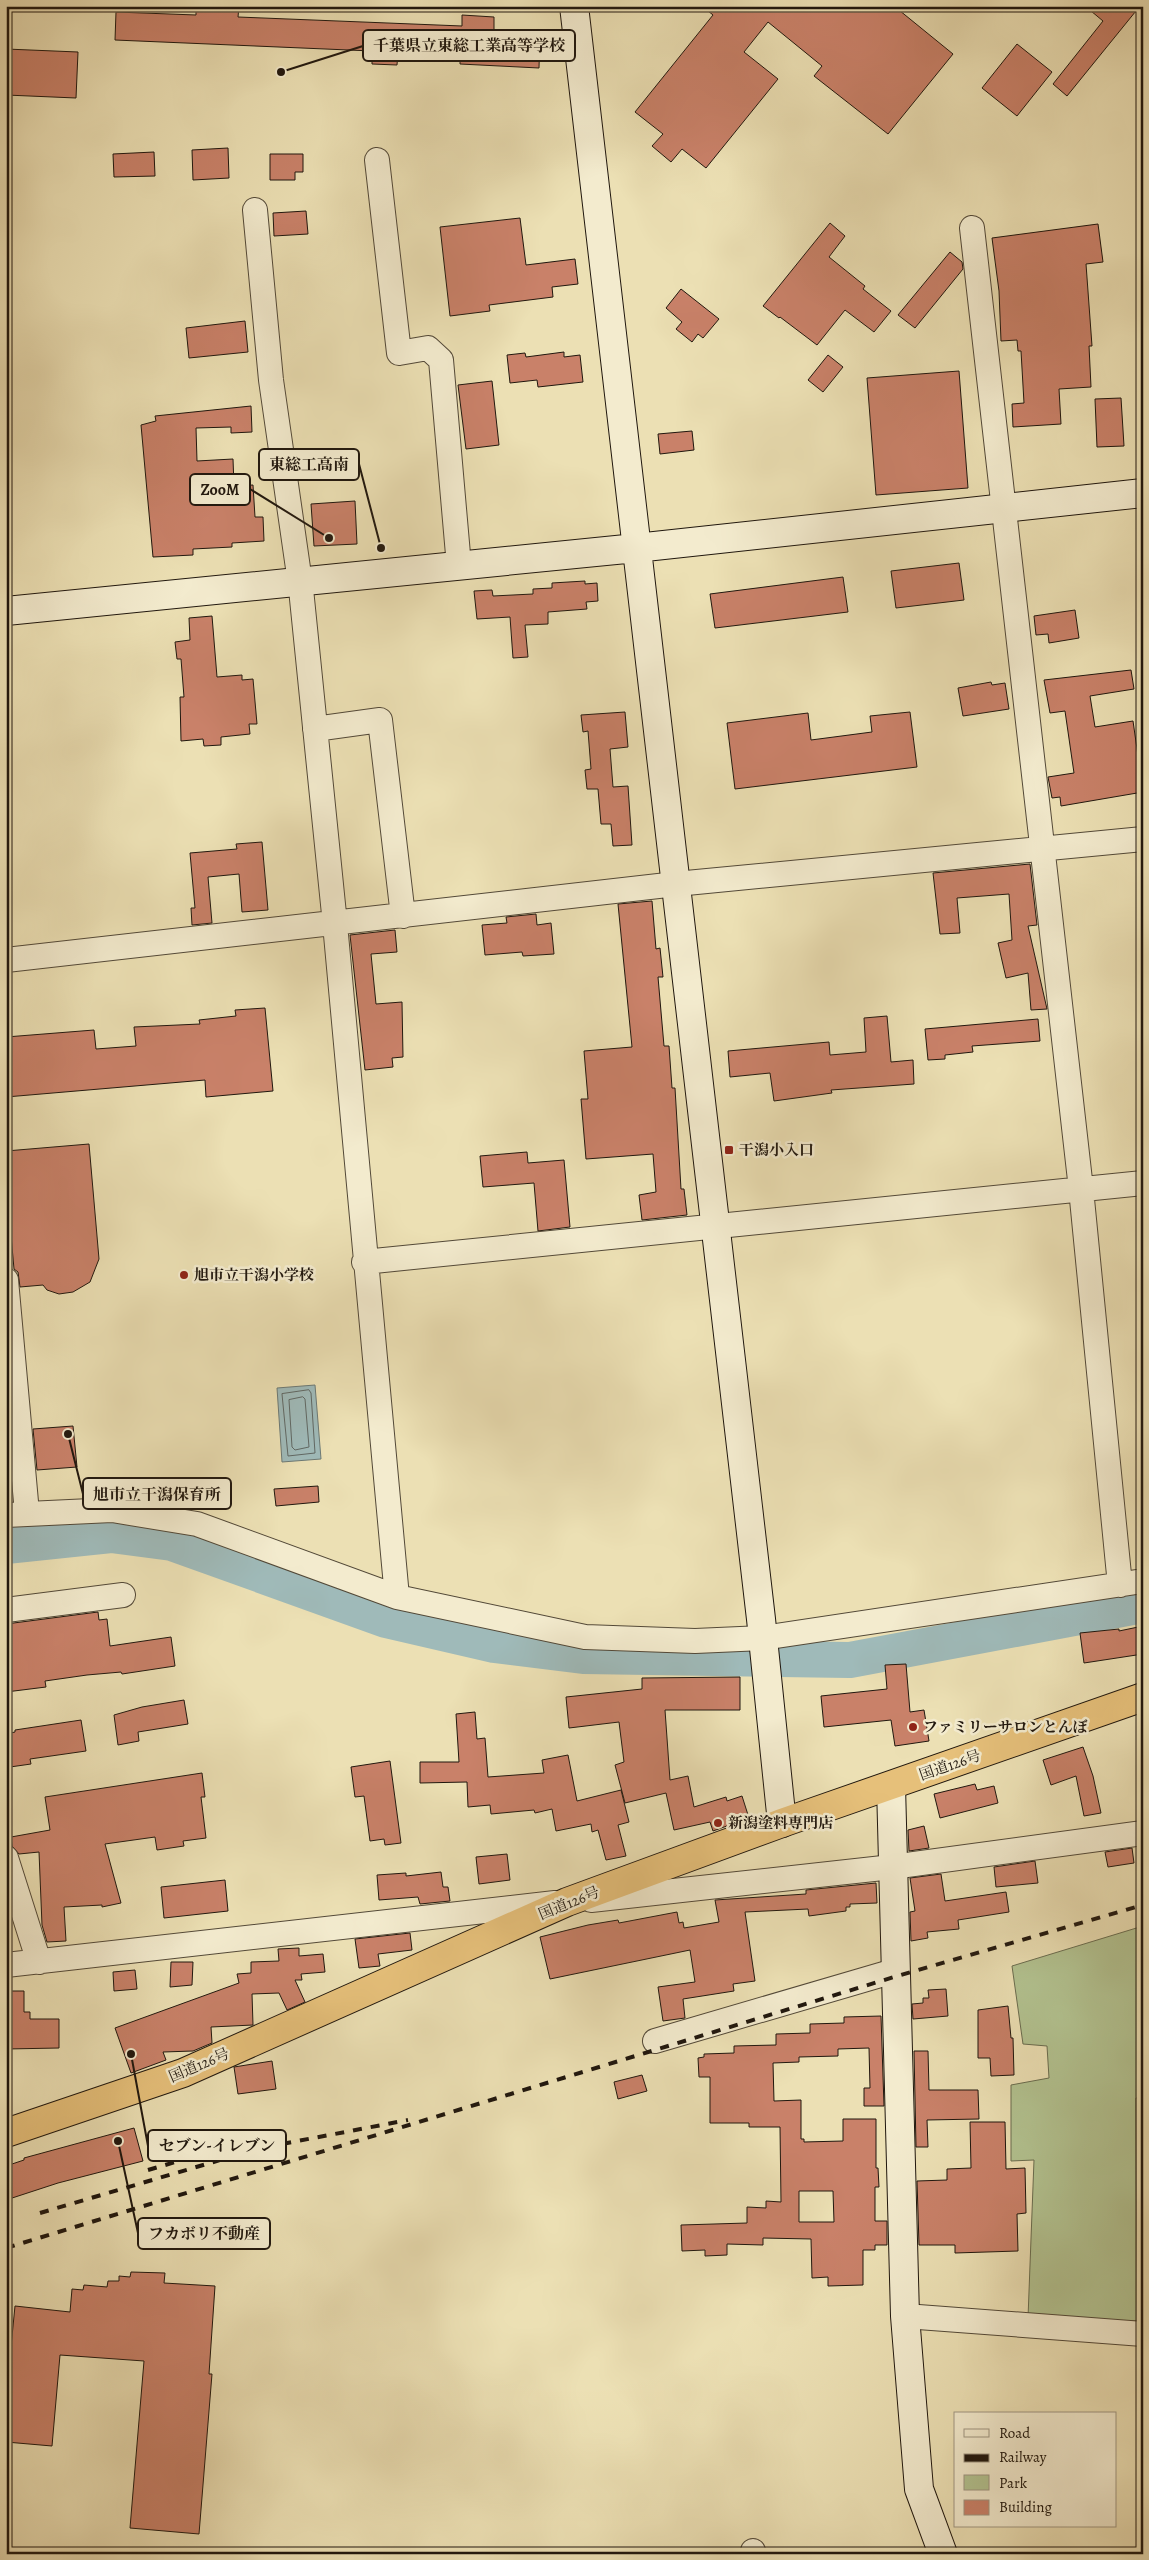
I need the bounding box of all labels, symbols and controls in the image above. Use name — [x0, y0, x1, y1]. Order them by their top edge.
callout: 千葉県立東総工業高等学校 — [363, 30, 575, 61]
text: 千葉県立東総工業高等学校 — [373, 35, 566, 57]
callout: 東総工高南 — [259, 449, 359, 480]
text: 東総工高南 — [269, 454, 349, 476]
callout: ZooM — [190, 474, 250, 505]
text: ZooM — [200, 479, 240, 501]
place label: 干潟小入口 — [739, 1140, 814, 1160]
marker: 干潟小入口 — [723, 1144, 735, 1156]
place label: 旭市立干潟小学校 — [194, 1265, 314, 1285]
marker: 旭市立干潟小学校 — [178, 1269, 190, 1281]
callout: 旭市立干潟保育所 — [83, 1478, 231, 1509]
text: 旭市立干潟保育所 — [93, 1484, 221, 1506]
place label: ファミリーサロンとんぼ — [923, 1717, 1088, 1737]
marker: ファミリーサロンとんぼ — [907, 1721, 919, 1733]
street label: 国道126号 — [916, 1745, 984, 1785]
place label: 新潟塗料専門店 — [728, 1813, 833, 1833]
marker: 新潟塗料専門店 — [712, 1817, 724, 1829]
street label: 国道126号 — [535, 1882, 603, 1924]
street label: 国道126号 — [166, 2043, 232, 2087]
callout: セブン-イレブン — [148, 2130, 286, 2161]
text: セブン-イレブン — [159, 2135, 275, 2157]
callout: フカボリ不動産 — [138, 2218, 270, 2249]
text: フカボリ不動産 — [148, 2223, 260, 2245]
legend — [954, 2412, 1116, 2528]
text: Road — [999, 2423, 1031, 2443]
text: Railway — [999, 2447, 1047, 2467]
text: Park — [999, 2473, 1028, 2493]
text: Building — [999, 2497, 1052, 2517]

